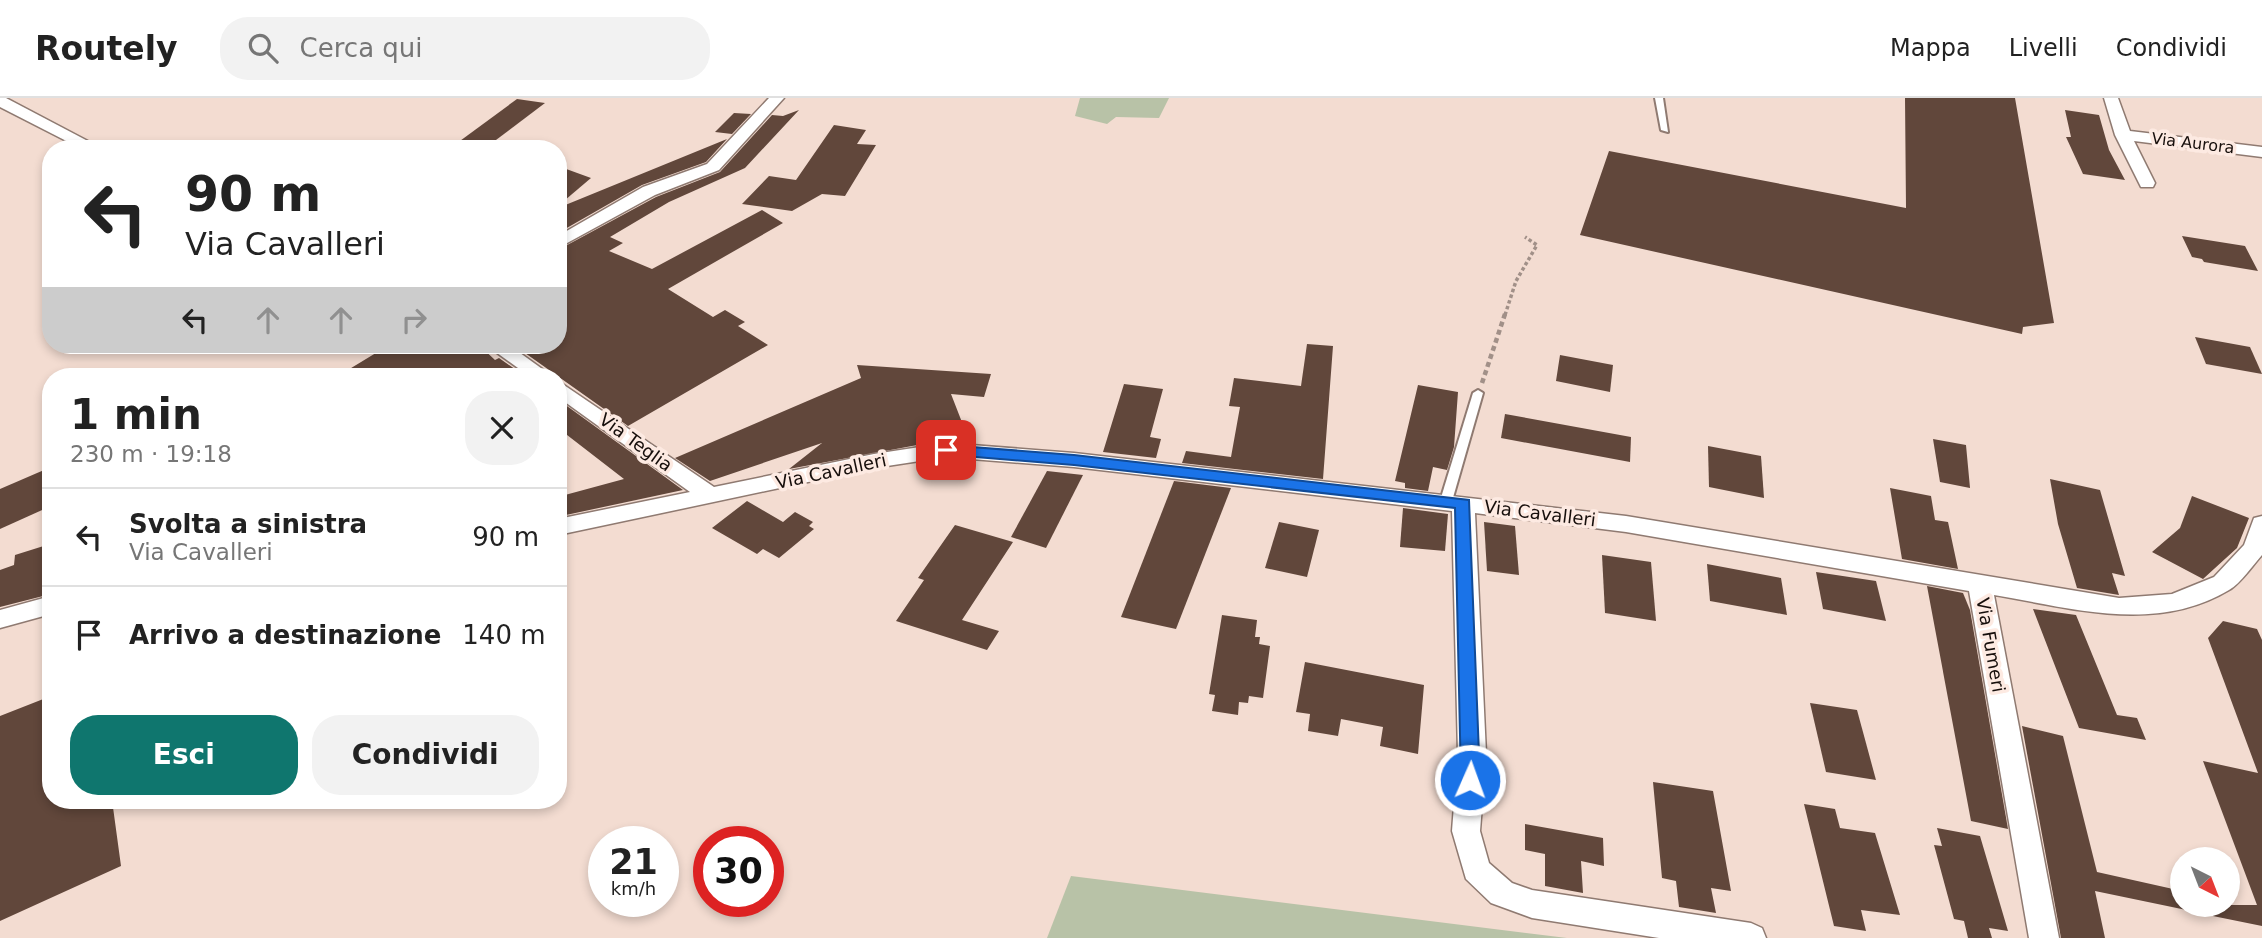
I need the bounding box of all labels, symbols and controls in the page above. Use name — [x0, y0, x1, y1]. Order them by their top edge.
search box — [220, 17, 710, 80]
text: Routely — [35, 29, 178, 68]
icon: search — [244, 29, 282, 67]
text: Cerca qui — [300, 33, 423, 63]
text: Mappa — [1890, 34, 1971, 62]
text: Livelli — [2009, 34, 2078, 62]
text: Condividi — [2116, 34, 2227, 62]
street label: Via Aurora — [2150, 128, 2236, 158]
text: 90 m — [185, 166, 321, 223]
icon: left — [70, 168, 161, 259]
text: Via Cavalleri — [185, 225, 385, 263]
icon: left — [176, 301, 214, 339]
icon: ahead — [249, 301, 287, 339]
icon: ahead — [322, 301, 360, 339]
icon: right — [395, 301, 433, 339]
text: 1 min — [70, 390, 202, 439]
button: close — [465, 391, 539, 465]
street label: Via Teglia — [595, 408, 677, 476]
pin — [916, 420, 976, 480]
icon: arrive — [927, 431, 965, 469]
text: 230 m · 19:18 — [70, 441, 232, 467]
street label: Via Cavalleri — [774, 449, 888, 493]
street label: Via Cavalleri — [1483, 496, 1597, 530]
text: Svolta a sinistra — [129, 509, 367, 539]
icon: left — [70, 518, 108, 556]
text: 90 m — [472, 522, 539, 552]
text: Via Cavalleri — [129, 539, 273, 565]
street label: Via Fumeri — [1972, 596, 2010, 694]
icon: arrive — [70, 616, 108, 654]
text: Arrivo a destinazione — [129, 620, 441, 650]
text: 140 m — [462, 620, 546, 650]
button: Esci — [70, 715, 298, 795]
button: Condividi — [312, 715, 539, 795]
position arrow — [1433, 743, 1507, 817]
speed limit sign: 30 — [693, 826, 784, 917]
text: 21 — [609, 842, 658, 882]
north arrow — [2170, 847, 2240, 917]
map controls — [2170, 847, 2240, 917]
text: km/h — [611, 878, 656, 899]

